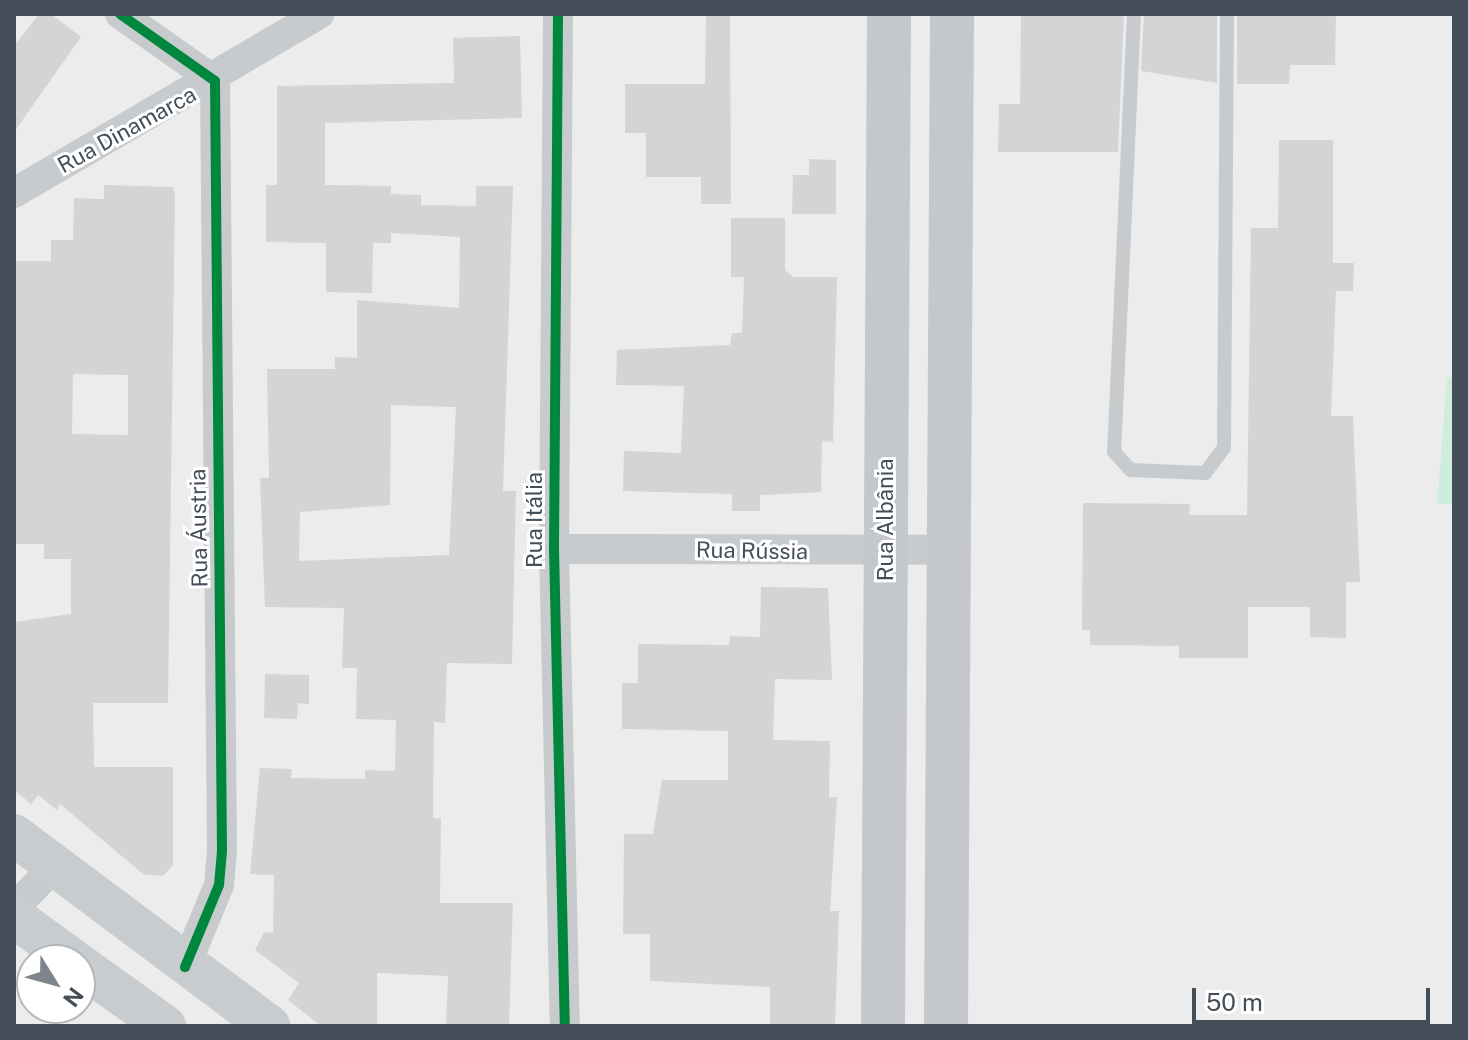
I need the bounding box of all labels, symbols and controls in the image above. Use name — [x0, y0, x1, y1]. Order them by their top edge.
street label: Rua Dinamarca — [53, 81, 201, 179]
street label: Rua Albânia — [873, 459, 899, 581]
street label: Rua Áustria — [185, 468, 213, 588]
street label: Rua Itália — [522, 472, 548, 568]
street label: Rua Rússia — [696, 537, 808, 565]
north arrow — [16, 944, 96, 1024]
scale bar — [1196, 972, 1434, 1022]
text: N — [58, 983, 89, 1012]
text: 50 m — [1206, 988, 1263, 1016]

